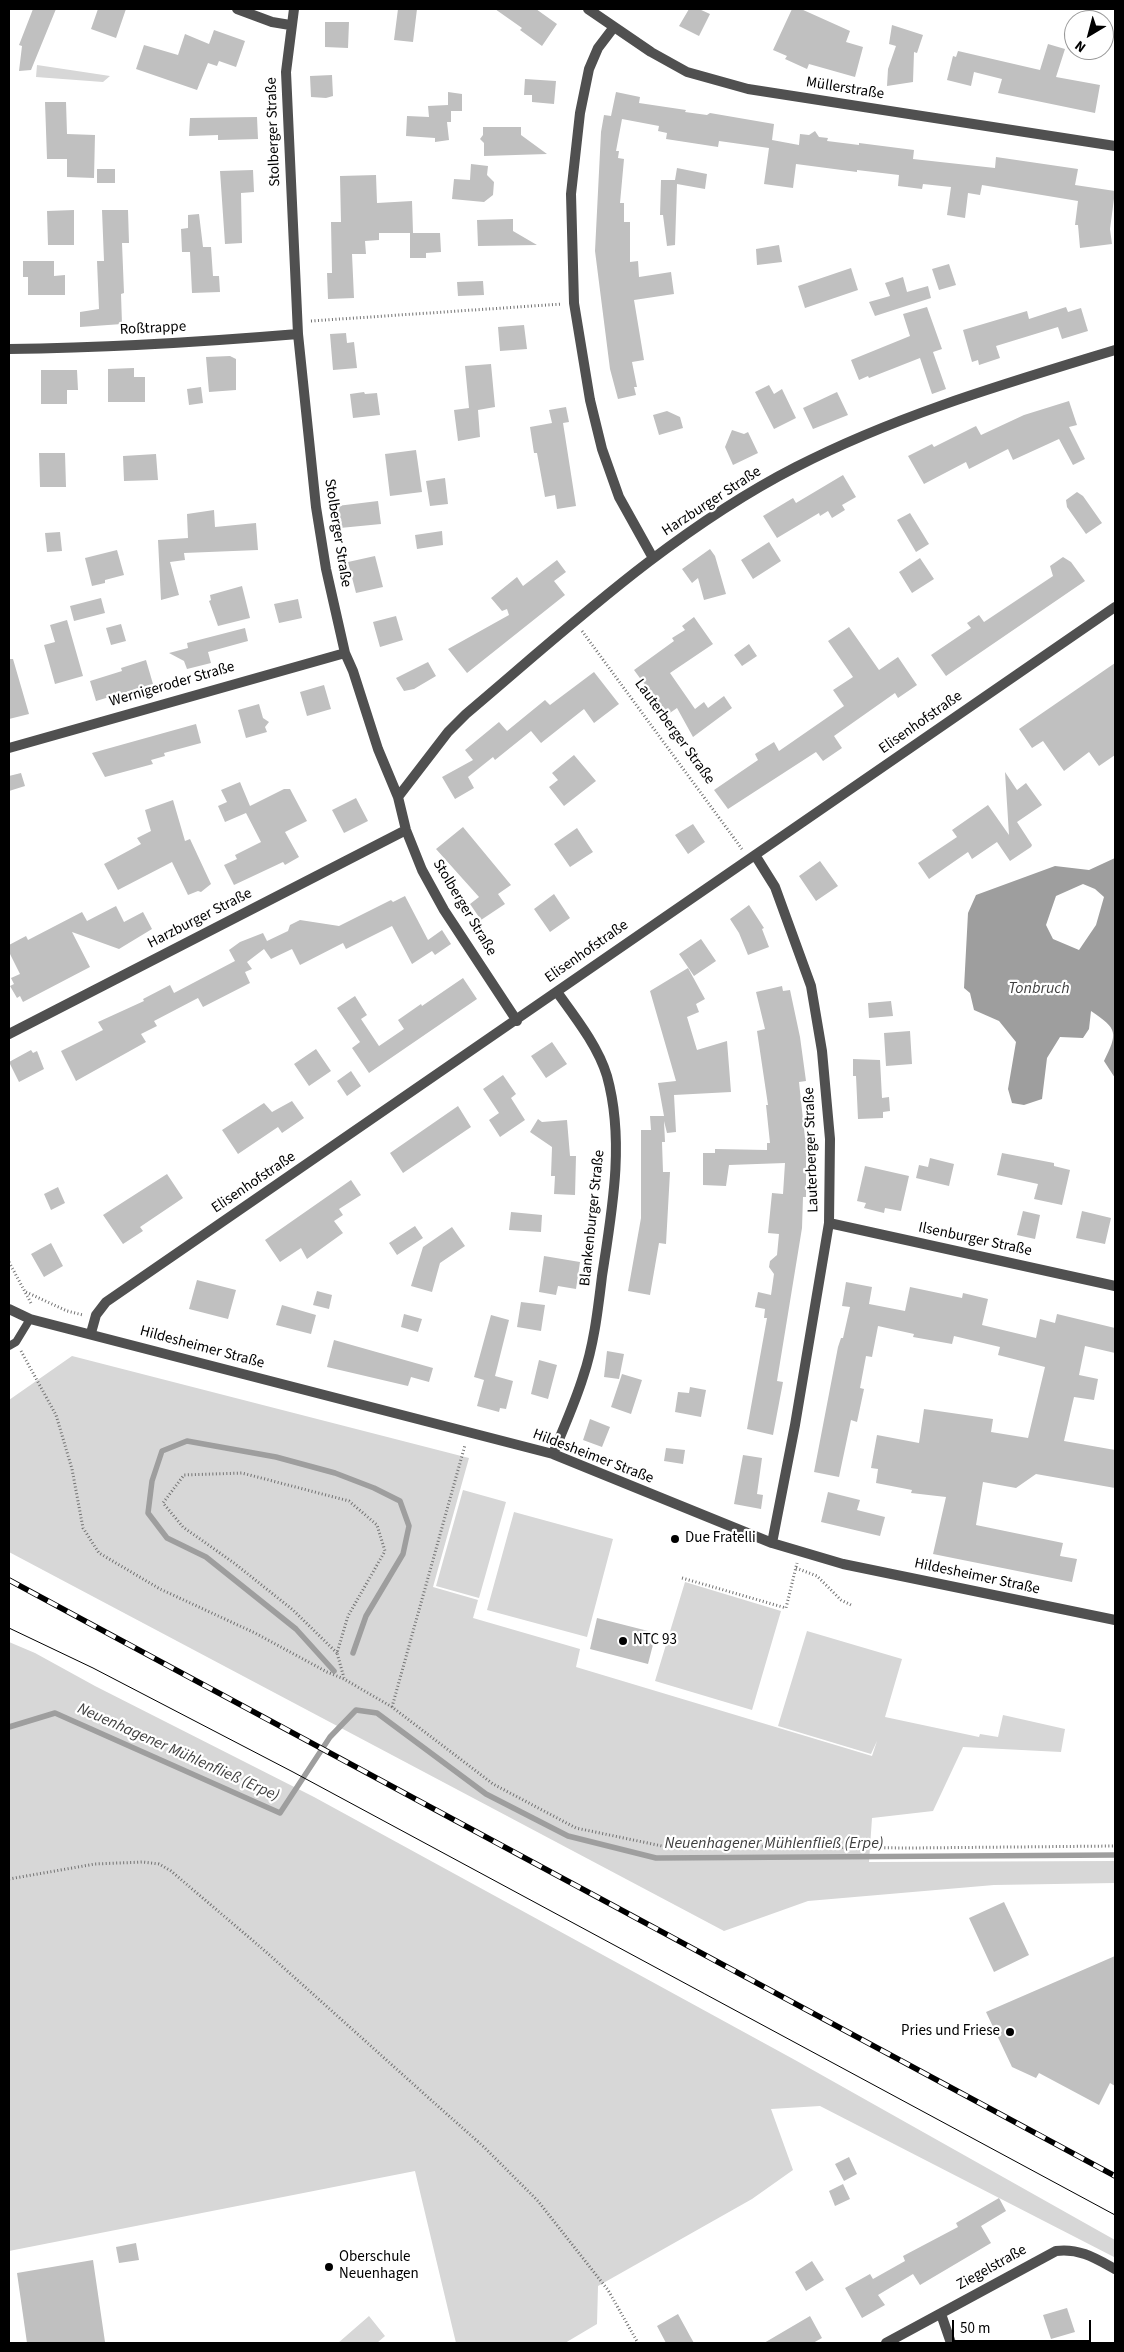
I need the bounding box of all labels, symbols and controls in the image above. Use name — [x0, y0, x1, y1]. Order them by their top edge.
north arrow — [1064, 10, 1114, 60]
text: N — [1071, 35, 1090, 57]
street label: Müllerstraße — [805, 74, 885, 104]
street label: Stolberger Straße — [263, 77, 285, 187]
street label: Roßtrappe — [119, 318, 187, 340]
street label: Harzburger Straße — [659, 463, 765, 541]
street label: Stolberger Straße — [320, 478, 354, 588]
street label: Wernigeroder Straße — [107, 659, 237, 711]
street label: Lauterberger Straße — [630, 676, 718, 788]
street label: Elisenhofstraße — [876, 688, 966, 758]
street label: Stolberger Straße — [428, 856, 500, 960]
street label: Harzburger Straße — [145, 885, 255, 953]
street label: Elisenhofstraße — [542, 917, 632, 987]
water label: Tonbruch — [1008, 979, 1070, 999]
street label: Lauterberger Straße — [801, 1087, 823, 1213]
street label: Elisenhofstraße — [209, 1148, 299, 1218]
street label: Blankenburger Straße — [577, 1149, 609, 1287]
street label: Ilsenburger Straße — [917, 1219, 1033, 1261]
street label: Hildesheimer Straße — [138, 1323, 266, 1373]
street label: Hildesheimer Straße — [530, 1426, 656, 1488]
place label: Due Fratelli — [685, 1530, 756, 1548]
marker: Due Fratelli — [669, 1533, 681, 1545]
street label: Hildesheimer Straße — [913, 1555, 1041, 1599]
place label: NTC 93 — [633, 1632, 677, 1650]
marker: NTC 93 — [617, 1635, 629, 1647]
water label: Neuenhagener Mühlenfließ (Erpe) — [74, 1700, 282, 1806]
water label: Neuenhagener Mühlenfließ (Erpe) — [664, 1834, 884, 1854]
place label: Pries und Friese — [901, 2023, 1000, 2041]
marker: Pries und Friese — [1004, 2026, 1016, 2038]
street label: Ziegelstraße — [954, 2241, 1030, 2295]
place label: Oberschule Neuenhagen — [339, 2249, 419, 2284]
marker: Oberschule Neuenhagen — [323, 2261, 335, 2273]
scale bar — [954, 2310, 1093, 2342]
text: 50 m — [960, 2318, 990, 2339]

